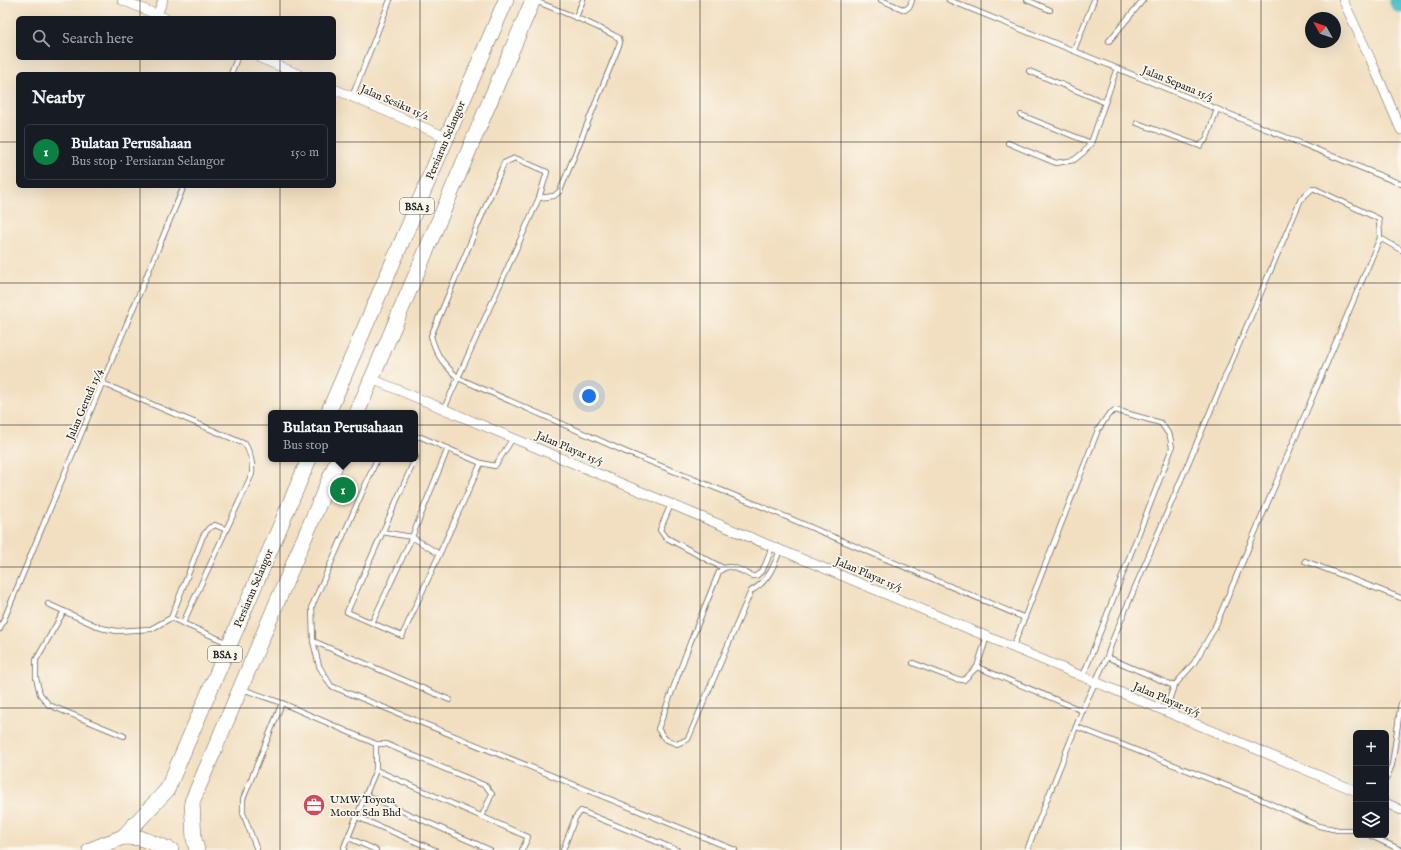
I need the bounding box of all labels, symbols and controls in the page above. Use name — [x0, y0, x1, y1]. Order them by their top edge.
north arrow — [1305, 12, 1341, 48]
search box — [16, 16, 336, 60]
icon: search — [30, 27, 52, 49]
text: Search here — [62, 29, 133, 48]
street label: Jalan Sepana 15/3 — [1138, 63, 1215, 105]
street label: Jalan Sesiku 15/2 — [356, 81, 431, 124]
text: Nearby — [32, 88, 85, 109]
street label: Persiaran Selangor — [423, 99, 469, 182]
text: Bulatan Perusahaan — [71, 134, 192, 153]
text: 1 — [44, 144, 48, 161]
text: 150 m — [290, 144, 319, 161]
text: Bus stop · Persiaran Selangor — [71, 153, 225, 170]
road number: BSA 3 — [400, 198, 434, 214]
street label: Jalan Gerudi 15/4 — [63, 366, 107, 444]
your location — [579, 386, 599, 406]
popup — [268, 410, 418, 462]
text: Bulatan Perusahaan — [283, 418, 403, 437]
street label: Jalan Playar 15/5 — [532, 428, 605, 469]
text: Bus stop — [283, 437, 329, 454]
pin: 1 — [330, 475, 356, 505]
street label: Persiaran Selangor — [231, 547, 277, 630]
street label: Jalan Playar 15/5 — [831, 554, 904, 595]
road number: BSA 3 — [208, 646, 242, 662]
street label: Jalan Playar 15/5 — [1129, 679, 1202, 720]
map controls — [1353, 730, 1389, 838]
button: + — [1353, 730, 1389, 766]
button: − — [1353, 766, 1389, 802]
office icon: UMW Toyota Motor Sdn Bhd — [301, 792, 327, 818]
place label: UMW Toyota Motor Sdn Bhd — [330, 793, 401, 820]
button: layers — [1353, 802, 1389, 838]

